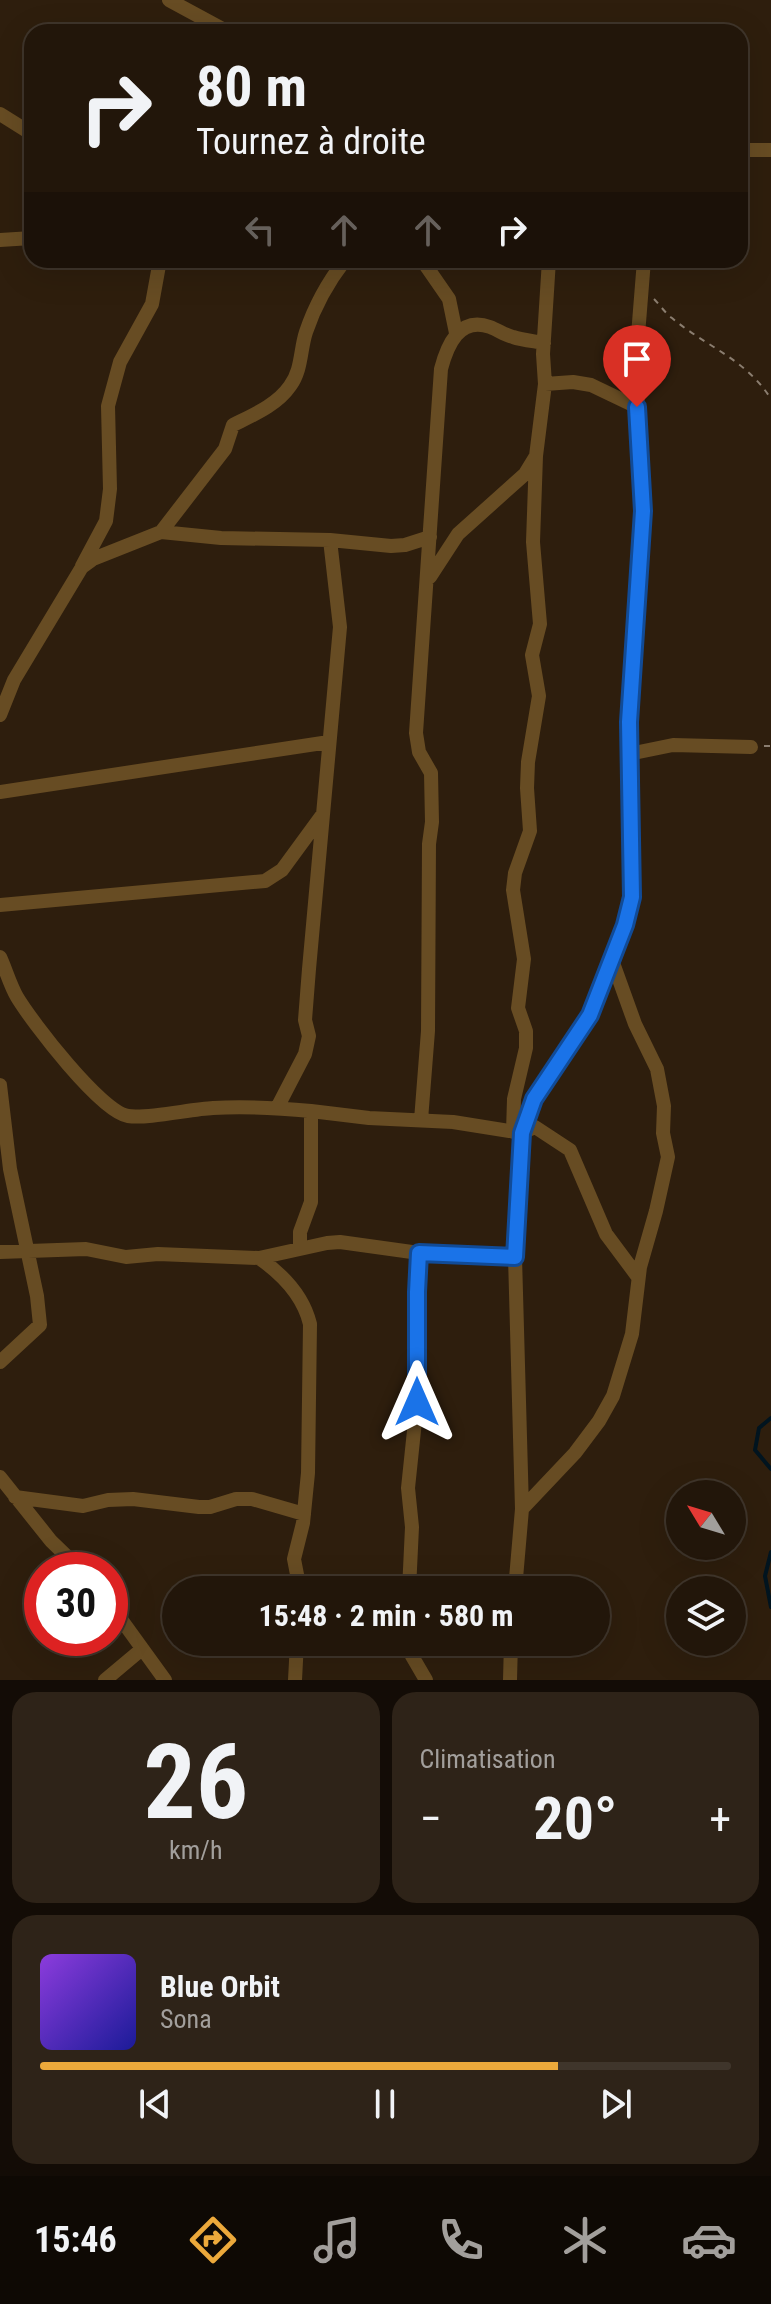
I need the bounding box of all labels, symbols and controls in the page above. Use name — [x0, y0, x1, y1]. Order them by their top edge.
text: 80 m — [196, 54, 307, 120]
icon: right — [64, 56, 168, 160]
text: Tournez à droite — [196, 121, 426, 163]
icon: left — [238, 208, 282, 252]
icon: ahead — [322, 208, 366, 252]
icon: ahead — [406, 208, 450, 252]
icon: right — [490, 208, 534, 252]
pin — [603, 325, 671, 407]
icon: arrive — [615, 337, 659, 381]
position arrow — [375, 1360, 459, 1444]
north arrow — [666, 1480, 746, 1560]
map controls — [666, 1480, 746, 1656]
speed limit sign: 30 — [24, 1552, 128, 1656]
button: layers — [666, 1576, 746, 1656]
text: 15:48 · 2 min · 580 m — [259, 1598, 513, 1633]
text: 26 — [143, 1722, 248, 1843]
text: Climatisation — [420, 1744, 555, 1774]
text: 20° — [533, 1783, 617, 1854]
text: − — [420, 1793, 442, 1845]
text: + — [709, 1793, 731, 1845]
text: km/h — [169, 1835, 223, 1865]
text: Blue Orbit — [160, 1969, 280, 2004]
text: Sona — [160, 2004, 212, 2034]
icon: previous — [133, 2082, 177, 2126]
icon: pause — [363, 2082, 407, 2126]
icon: next — [594, 2082, 638, 2126]
icon: directions — [185, 2212, 241, 2268]
icon: music — [309, 2212, 365, 2268]
icon: phone — [433, 2212, 489, 2268]
icon: climate — [557, 2212, 613, 2268]
icon: car — [681, 2212, 737, 2268]
text: 15:46 — [34, 2219, 117, 2261]

